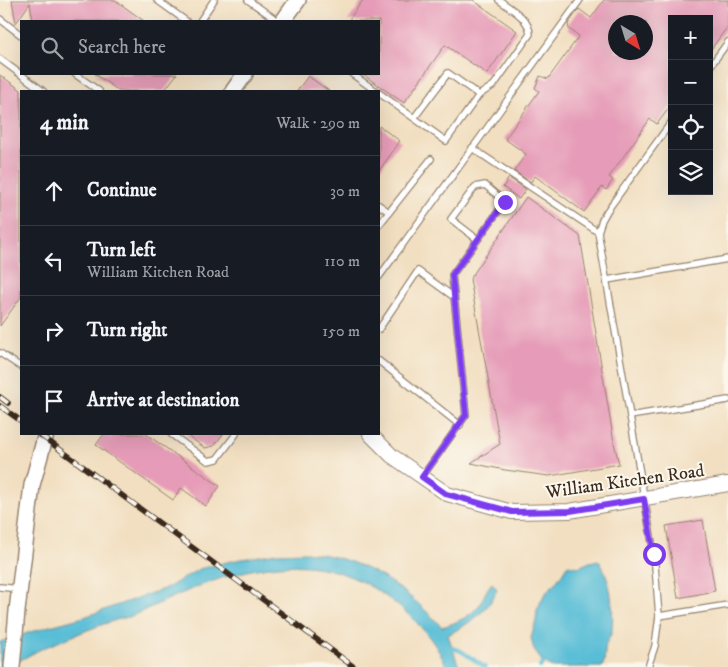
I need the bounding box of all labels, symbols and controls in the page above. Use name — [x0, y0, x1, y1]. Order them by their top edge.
north arrow — [608, 15, 653, 60]
map controls — [668, 15, 713, 195]
button: + — [668, 15, 713, 60]
search box — [20, 20, 380, 75]
icon: search — [38, 34, 66, 62]
text: Search here — [78, 36, 166, 59]
button: − — [668, 60, 713, 105]
button: locate — [668, 105, 713, 150]
text: 4 min — [40, 110, 89, 136]
text: Walk · 290 m — [276, 113, 360, 133]
button: layers — [668, 150, 713, 195]
icon: ahead — [40, 177, 68, 205]
text: Continue — [87, 179, 157, 202]
text: 30 m — [330, 181, 360, 201]
route end — [494, 191, 517, 214]
text: Turn left — [87, 239, 156, 262]
icon: left — [40, 247, 68, 275]
text: 110 m — [324, 251, 360, 271]
text: William Kitchen Road — [87, 262, 229, 282]
icon: right — [40, 317, 68, 345]
text: Turn right — [87, 319, 167, 342]
text: 150 m — [322, 321, 360, 341]
icon: arrive — [40, 387, 68, 415]
text: Arrive at destination — [87, 389, 239, 412]
street label: William Kitchen Road — [544, 460, 706, 504]
route start — [643, 543, 666, 566]

